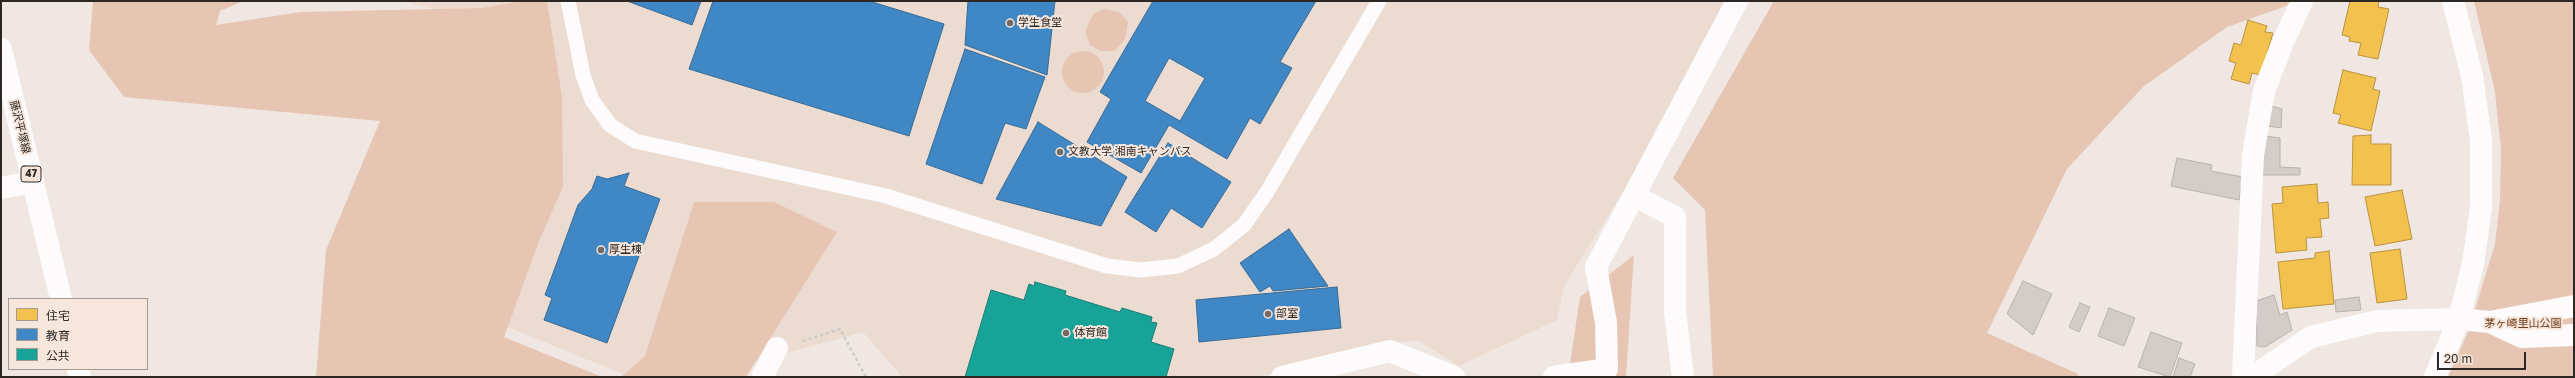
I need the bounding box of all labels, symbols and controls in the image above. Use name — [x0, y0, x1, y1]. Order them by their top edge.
place label: 学生食堂 — [1018, 16, 1062, 30]
marker: 学生食堂 — [1005, 18, 1015, 28]
street label: 藤沢平塚線 — [7, 99, 33, 155]
place label: 文教大学 湘南キャンパス — [1068, 145, 1192, 159]
marker: 文教大学 湘南キャンパス — [1055, 147, 1065, 157]
road number: 47 — [21, 166, 41, 182]
place label: 厚生棟 — [609, 243, 642, 257]
marker: 厚生棟 — [596, 245, 606, 255]
legend — [8, 298, 148, 370]
place label: 部室 — [1276, 307, 1298, 321]
text: 住宅 — [46, 308, 70, 323]
marker: 部室 — [1263, 309, 1273, 319]
park label: 茅ヶ崎里山公園 — [2485, 317, 2561, 331]
place label: 体育館 — [1074, 326, 1107, 340]
text: 教育 — [46, 328, 70, 343]
marker: 体育館 — [1061, 328, 1071, 338]
scale bar — [2439, 344, 2528, 370]
text: 公共 — [46, 348, 70, 363]
text: 20 m — [2444, 351, 2472, 366]

